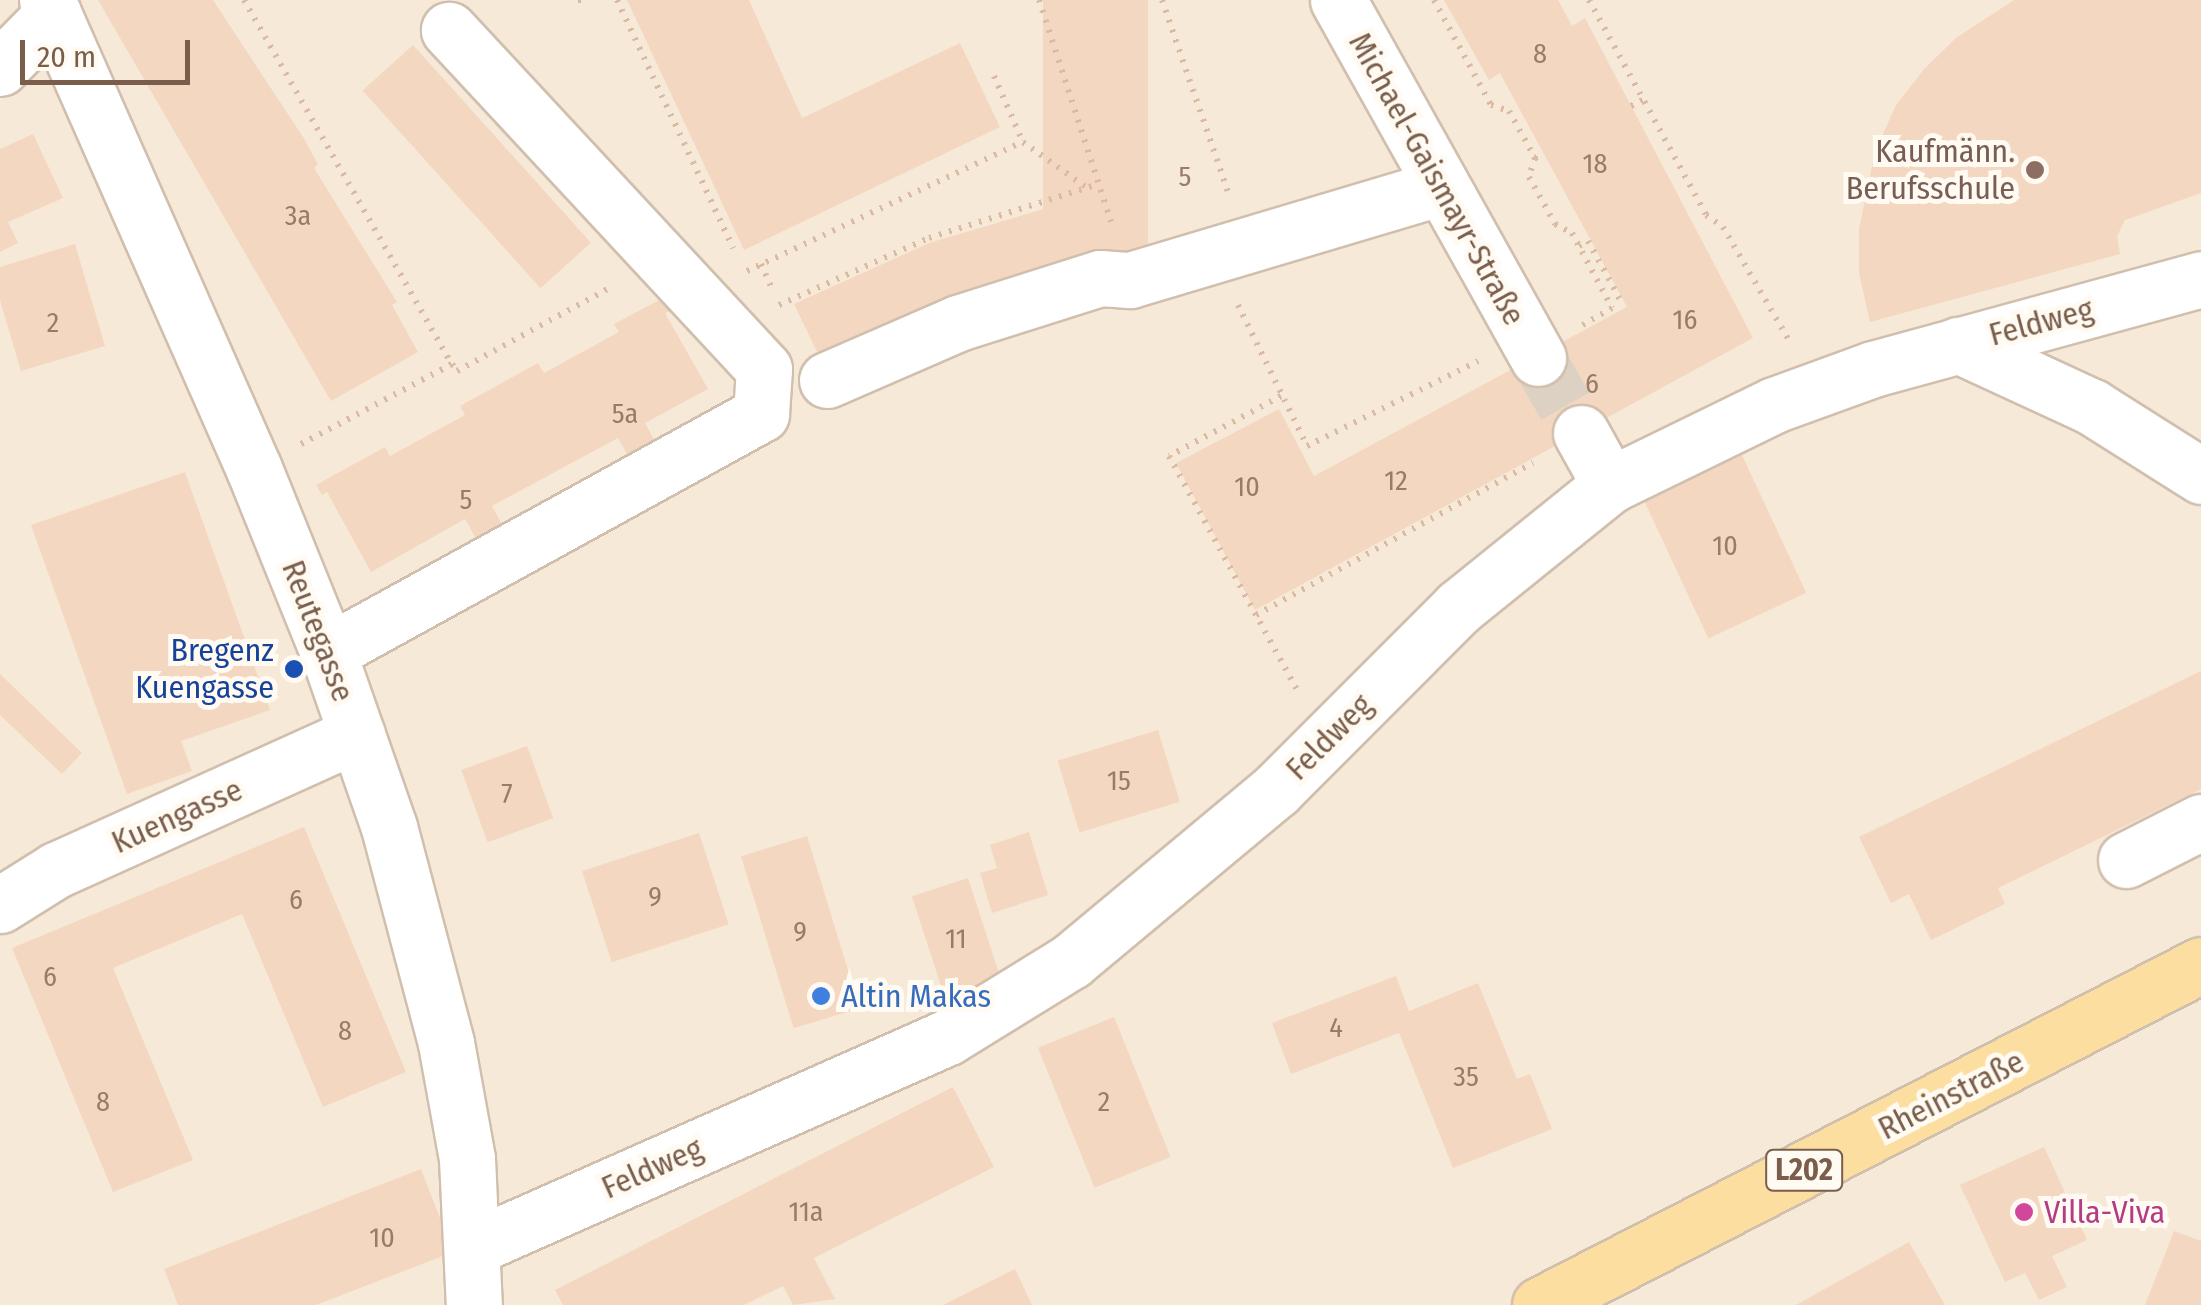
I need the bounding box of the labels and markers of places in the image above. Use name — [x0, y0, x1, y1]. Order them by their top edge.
place label: Kaufmänn. Berufsschule — [1846, 133, 2015, 208]
marker: Kaufmänn. Berufsschule — [2024, 159, 2046, 181]
place label: Bregenz Kuengasse — [135, 632, 274, 707]
marker: Bregenz Kuengasse — [283, 658, 305, 680]
place label: Altin Makas — [841, 977, 991, 1015]
marker: Altin Makas — [810, 985, 832, 1007]
place label: Villa-Viva — [2044, 1193, 2165, 1231]
marker: Villa-Viva — [2013, 1201, 2035, 1223]

